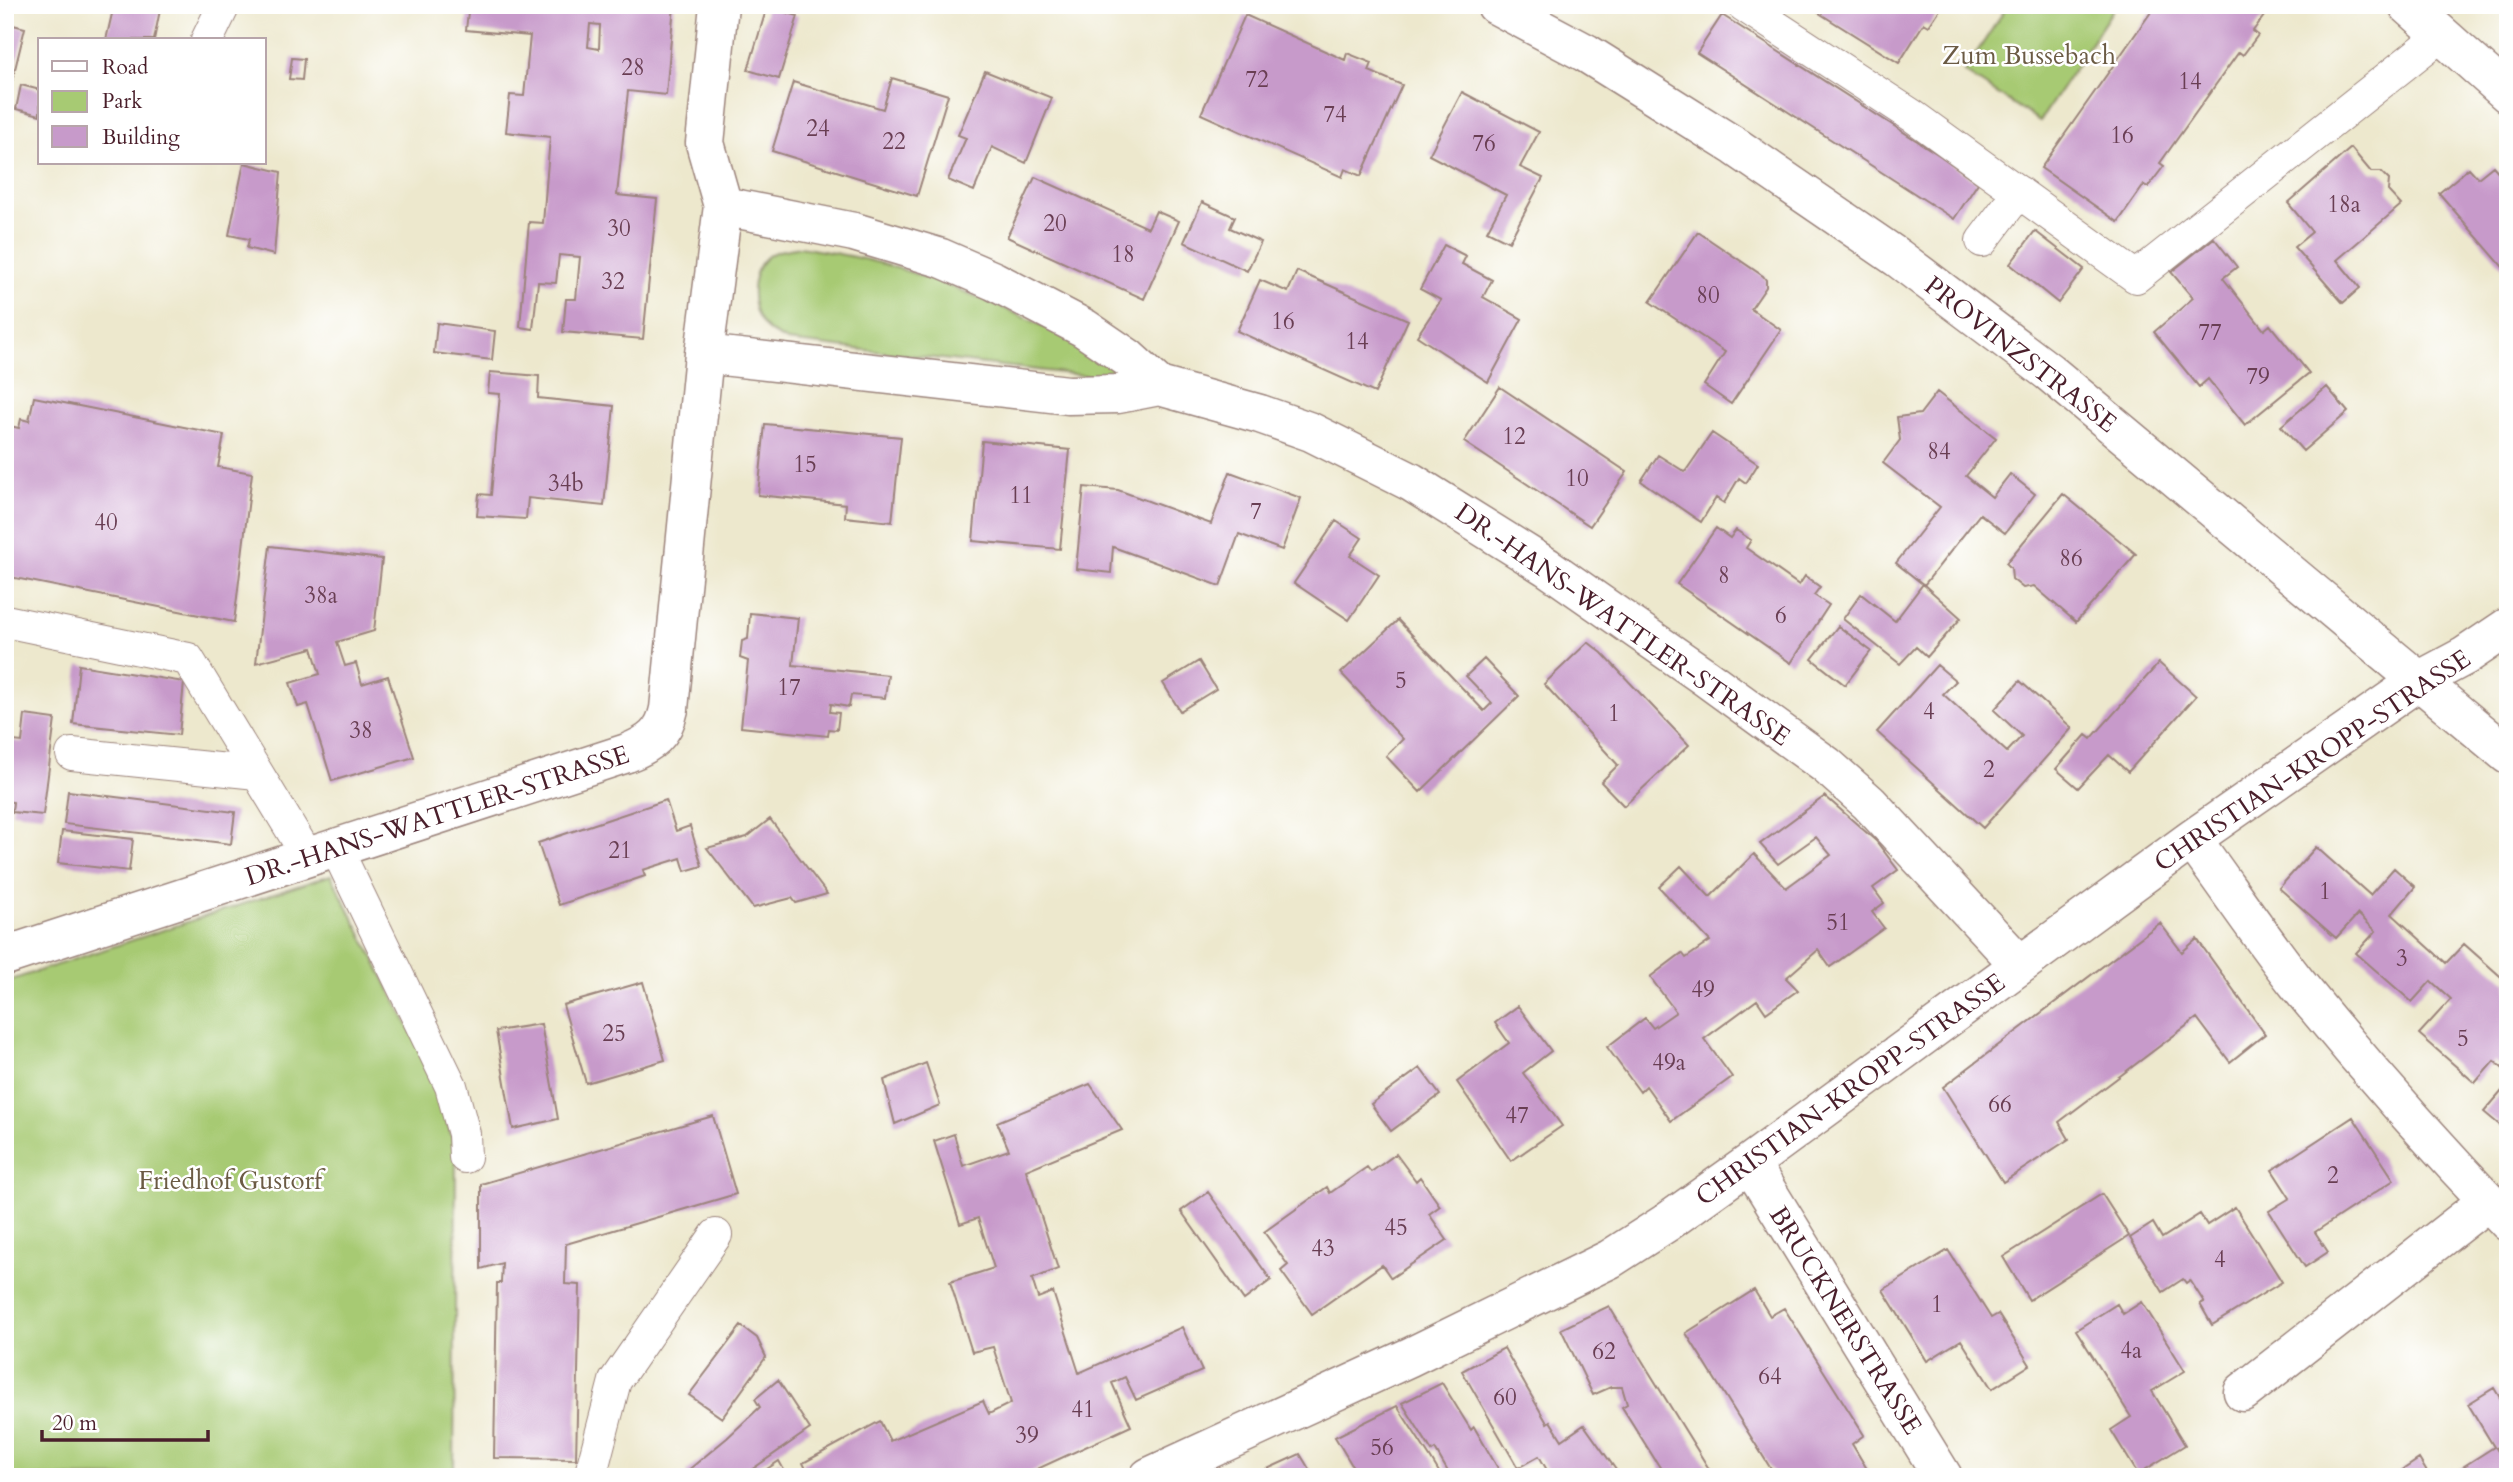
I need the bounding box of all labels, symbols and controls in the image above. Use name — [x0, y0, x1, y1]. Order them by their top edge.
legend — [38, 38, 266, 164]
park label: Zum Bussebach — [1942, 38, 2116, 73]
house number: 28 — [621, 52, 645, 83]
text: Road — [102, 53, 148, 82]
house number: 72 — [1245, 64, 1269, 95]
house number: 14 — [2178, 66, 2202, 97]
text: Park — [102, 87, 143, 116]
house number: 74 — [1323, 99, 1347, 130]
house number: 24 — [806, 113, 830, 144]
house number: 16 — [2110, 120, 2134, 151]
text: Building — [102, 123, 180, 152]
house number: 22 — [882, 126, 906, 157]
house number: 76 — [1472, 128, 1496, 159]
house number: 18a — [2327, 189, 2361, 220]
house number: 20 — [1043, 208, 1067, 239]
house number: 30 — [607, 213, 631, 244]
house number: 18 — [1111, 239, 1135, 270]
house number: 32 — [601, 266, 625, 297]
street label: PROVINZSTRASSE — [1917, 268, 2124, 441]
house number: 80 — [1696, 280, 1720, 311]
house number: 16 — [1271, 306, 1295, 337]
house number: 77 — [2198, 317, 2222, 348]
house number: 14 — [1345, 326, 1369, 357]
house number: 79 — [2246, 361, 2270, 392]
house number: 12 — [1502, 421, 1526, 452]
house number: 84 — [1927, 436, 1951, 467]
house number: 15 — [793, 449, 817, 480]
house number: 10 — [1565, 463, 1589, 494]
house number: 34b — [548, 468, 584, 499]
house number: 11 — [1009, 480, 1033, 511]
street label: DR.-HANS-WATTLER-STRASSE — [1448, 495, 1797, 754]
house number: 7 — [1250, 496, 1262, 527]
house number: 40 — [94, 507, 118, 538]
house number: 86 — [2059, 543, 2083, 574]
house number: 8 — [1718, 560, 1730, 591]
house number: 38a — [304, 580, 338, 611]
house number: 6 — [1775, 600, 1787, 631]
street label: CHRISTIAN-KROPP-STRASSE — [2147, 641, 2477, 880]
house number: 5 — [1395, 665, 1407, 696]
house number: 17 — [777, 672, 801, 703]
house number: 4 — [1923, 696, 1935, 727]
house number: 1 — [1608, 698, 1620, 729]
house number: 38 — [349, 715, 373, 746]
street label: DR.-HANS-WATTLER-STRASSE — [241, 737, 634, 894]
house number: 2 — [1983, 754, 1995, 785]
house number: 21 — [608, 835, 632, 866]
house number: 1 — [2319, 876, 2331, 907]
house number: 51 — [1826, 907, 1850, 938]
house number: 3 — [2396, 943, 2408, 974]
street label: CHRISTIAN-KROPP-STRASSE — [1688, 965, 2012, 1214]
house number: 49 — [1691, 974, 1715, 1005]
house number: 25 — [602, 1018, 626, 1049]
house number: 5 — [2457, 1023, 2469, 1054]
house number: 49a — [1652, 1047, 1686, 1078]
house number: 66 — [1988, 1089, 2012, 1120]
house number: 47 — [1505, 1100, 1529, 1131]
house number: 2 — [2327, 1160, 2339, 1191]
park label: Friedhof Gustorf — [138, 1163, 326, 1198]
street label: BRUCKNERSTRASSE — [1761, 1199, 1930, 1441]
house number: 45 — [1384, 1212, 1408, 1243]
house number: 43 — [1311, 1233, 1335, 1264]
house number: 4 — [2214, 1244, 2226, 1275]
house number: 1 — [1931, 1289, 1943, 1320]
house number: 4a — [2120, 1335, 2142, 1366]
house number: 62 — [1592, 1336, 1616, 1367]
house number: 64 — [1758, 1361, 1782, 1392]
house number: 60 — [1493, 1382, 1517, 1413]
house number: 41 — [1071, 1394, 1095, 1425]
scale bar — [42, 1398, 208, 1442]
text: 20 m — [52, 1409, 97, 1438]
house number: 39 — [1015, 1420, 1039, 1451]
house number: 56 — [1370, 1432, 1394, 1463]

